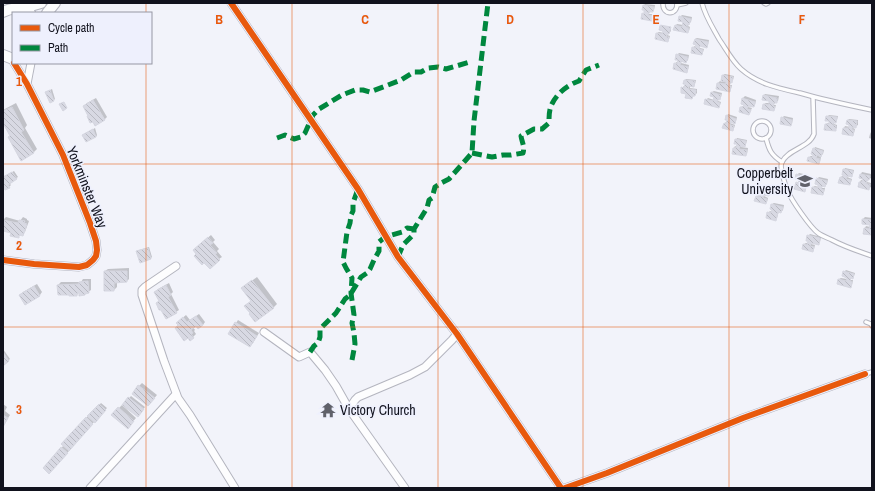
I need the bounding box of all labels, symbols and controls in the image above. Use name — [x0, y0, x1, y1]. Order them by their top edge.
text: B — [215, 11, 223, 28]
text: C — [361, 11, 369, 28]
text: D — [506, 11, 514, 28]
text: E — [652, 11, 660, 28]
text: F — [799, 11, 806, 28]
legend — [12, 12, 152, 64]
text: Cycle path — [48, 20, 95, 36]
text: Path — [48, 40, 68, 56]
text: 1 — [16, 73, 22, 90]
street label: Yorkminster Way — [62, 143, 112, 231]
place label: Copperbelt University — [737, 164, 793, 198]
school or university icon: Copperbelt University — [796, 172, 814, 190]
text: 2 — [16, 237, 22, 254]
text: 3 — [16, 401, 22, 418]
temple icon: Victory Church — [319, 401, 337, 419]
place label: Victory Church — [340, 401, 416, 419]

